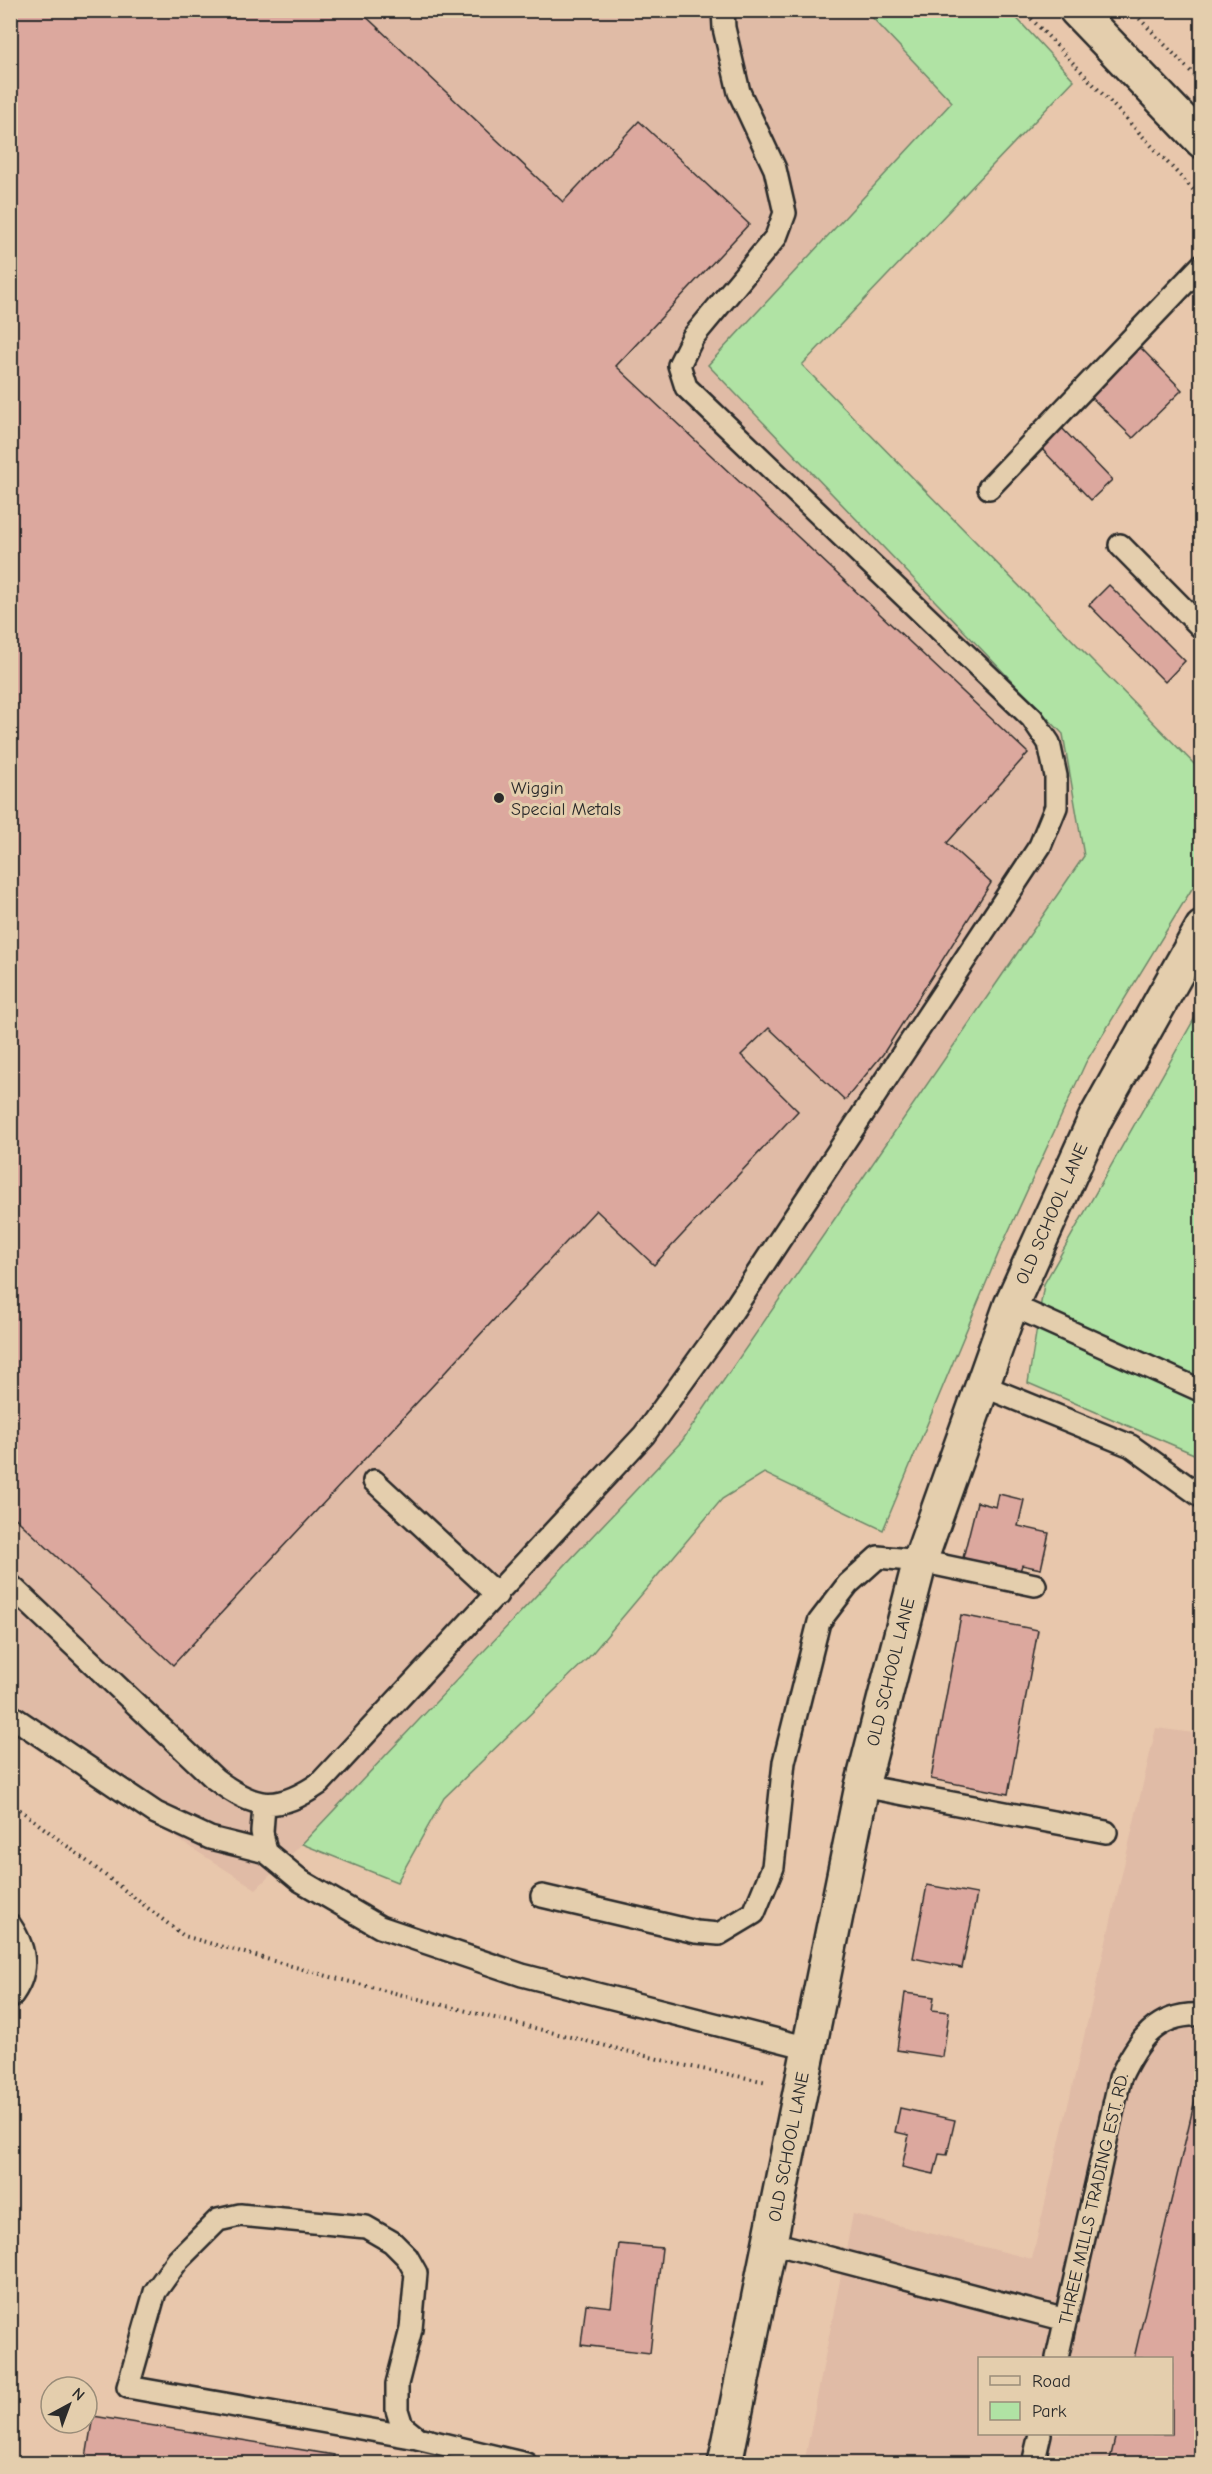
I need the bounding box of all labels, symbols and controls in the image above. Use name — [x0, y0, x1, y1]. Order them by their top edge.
place label: Wiggin Special Metals — [511, 778, 621, 820]
marker: Wiggin Special Metals — [492, 791, 506, 805]
street label: OLD SCHOOL LANE — [1011, 1140, 1093, 1288]
street label: OLD SCHOOL LANE — [862, 1595, 920, 1748]
street label: OLD SCHOOL LANE — [764, 2070, 814, 2224]
street label: THREE MILLS TRADING EST. RD. — [1055, 2071, 1133, 2327]
legend — [978, 2357, 1173, 2435]
text: Road — [1032, 2371, 1071, 2392]
north arrow — [39, 2375, 99, 2435]
text: N — [68, 2384, 88, 2405]
text: Park — [1032, 2401, 1067, 2422]

